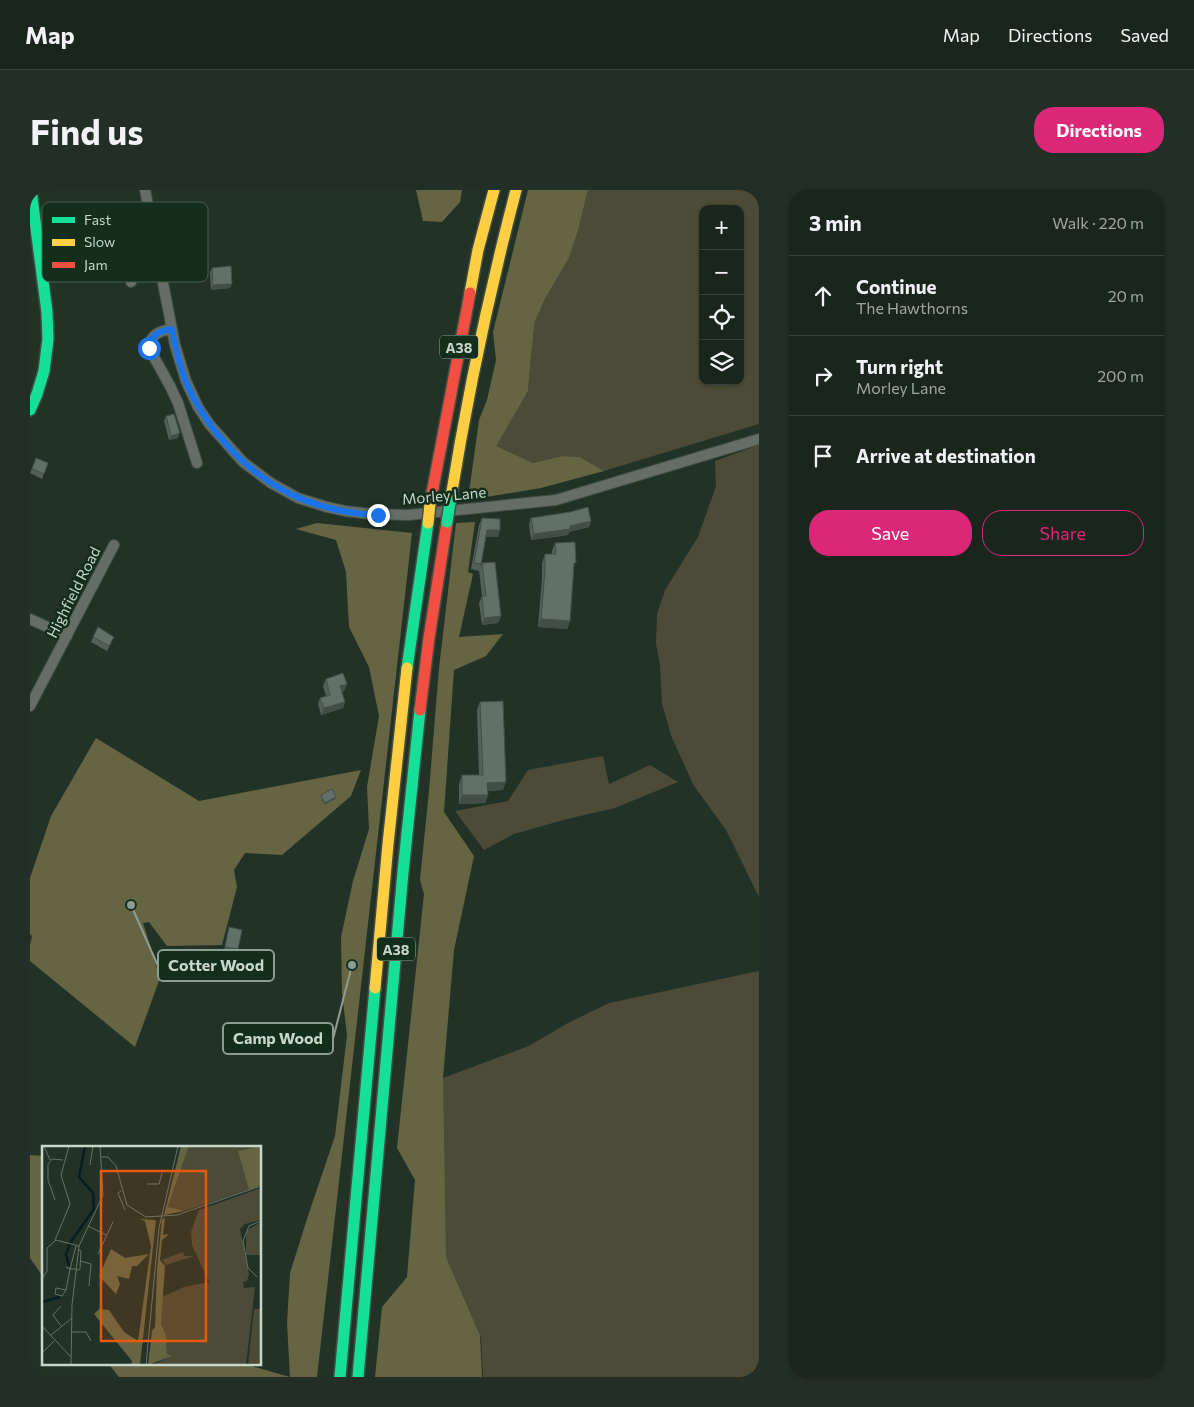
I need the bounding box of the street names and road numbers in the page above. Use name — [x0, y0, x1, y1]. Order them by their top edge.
road number: A38 — [440, 336, 478, 358]
street label: Morley Lane — [401, 482, 487, 508]
street label: Highfield Road — [42, 543, 104, 641]
road number: A38 — [377, 938, 415, 961]

